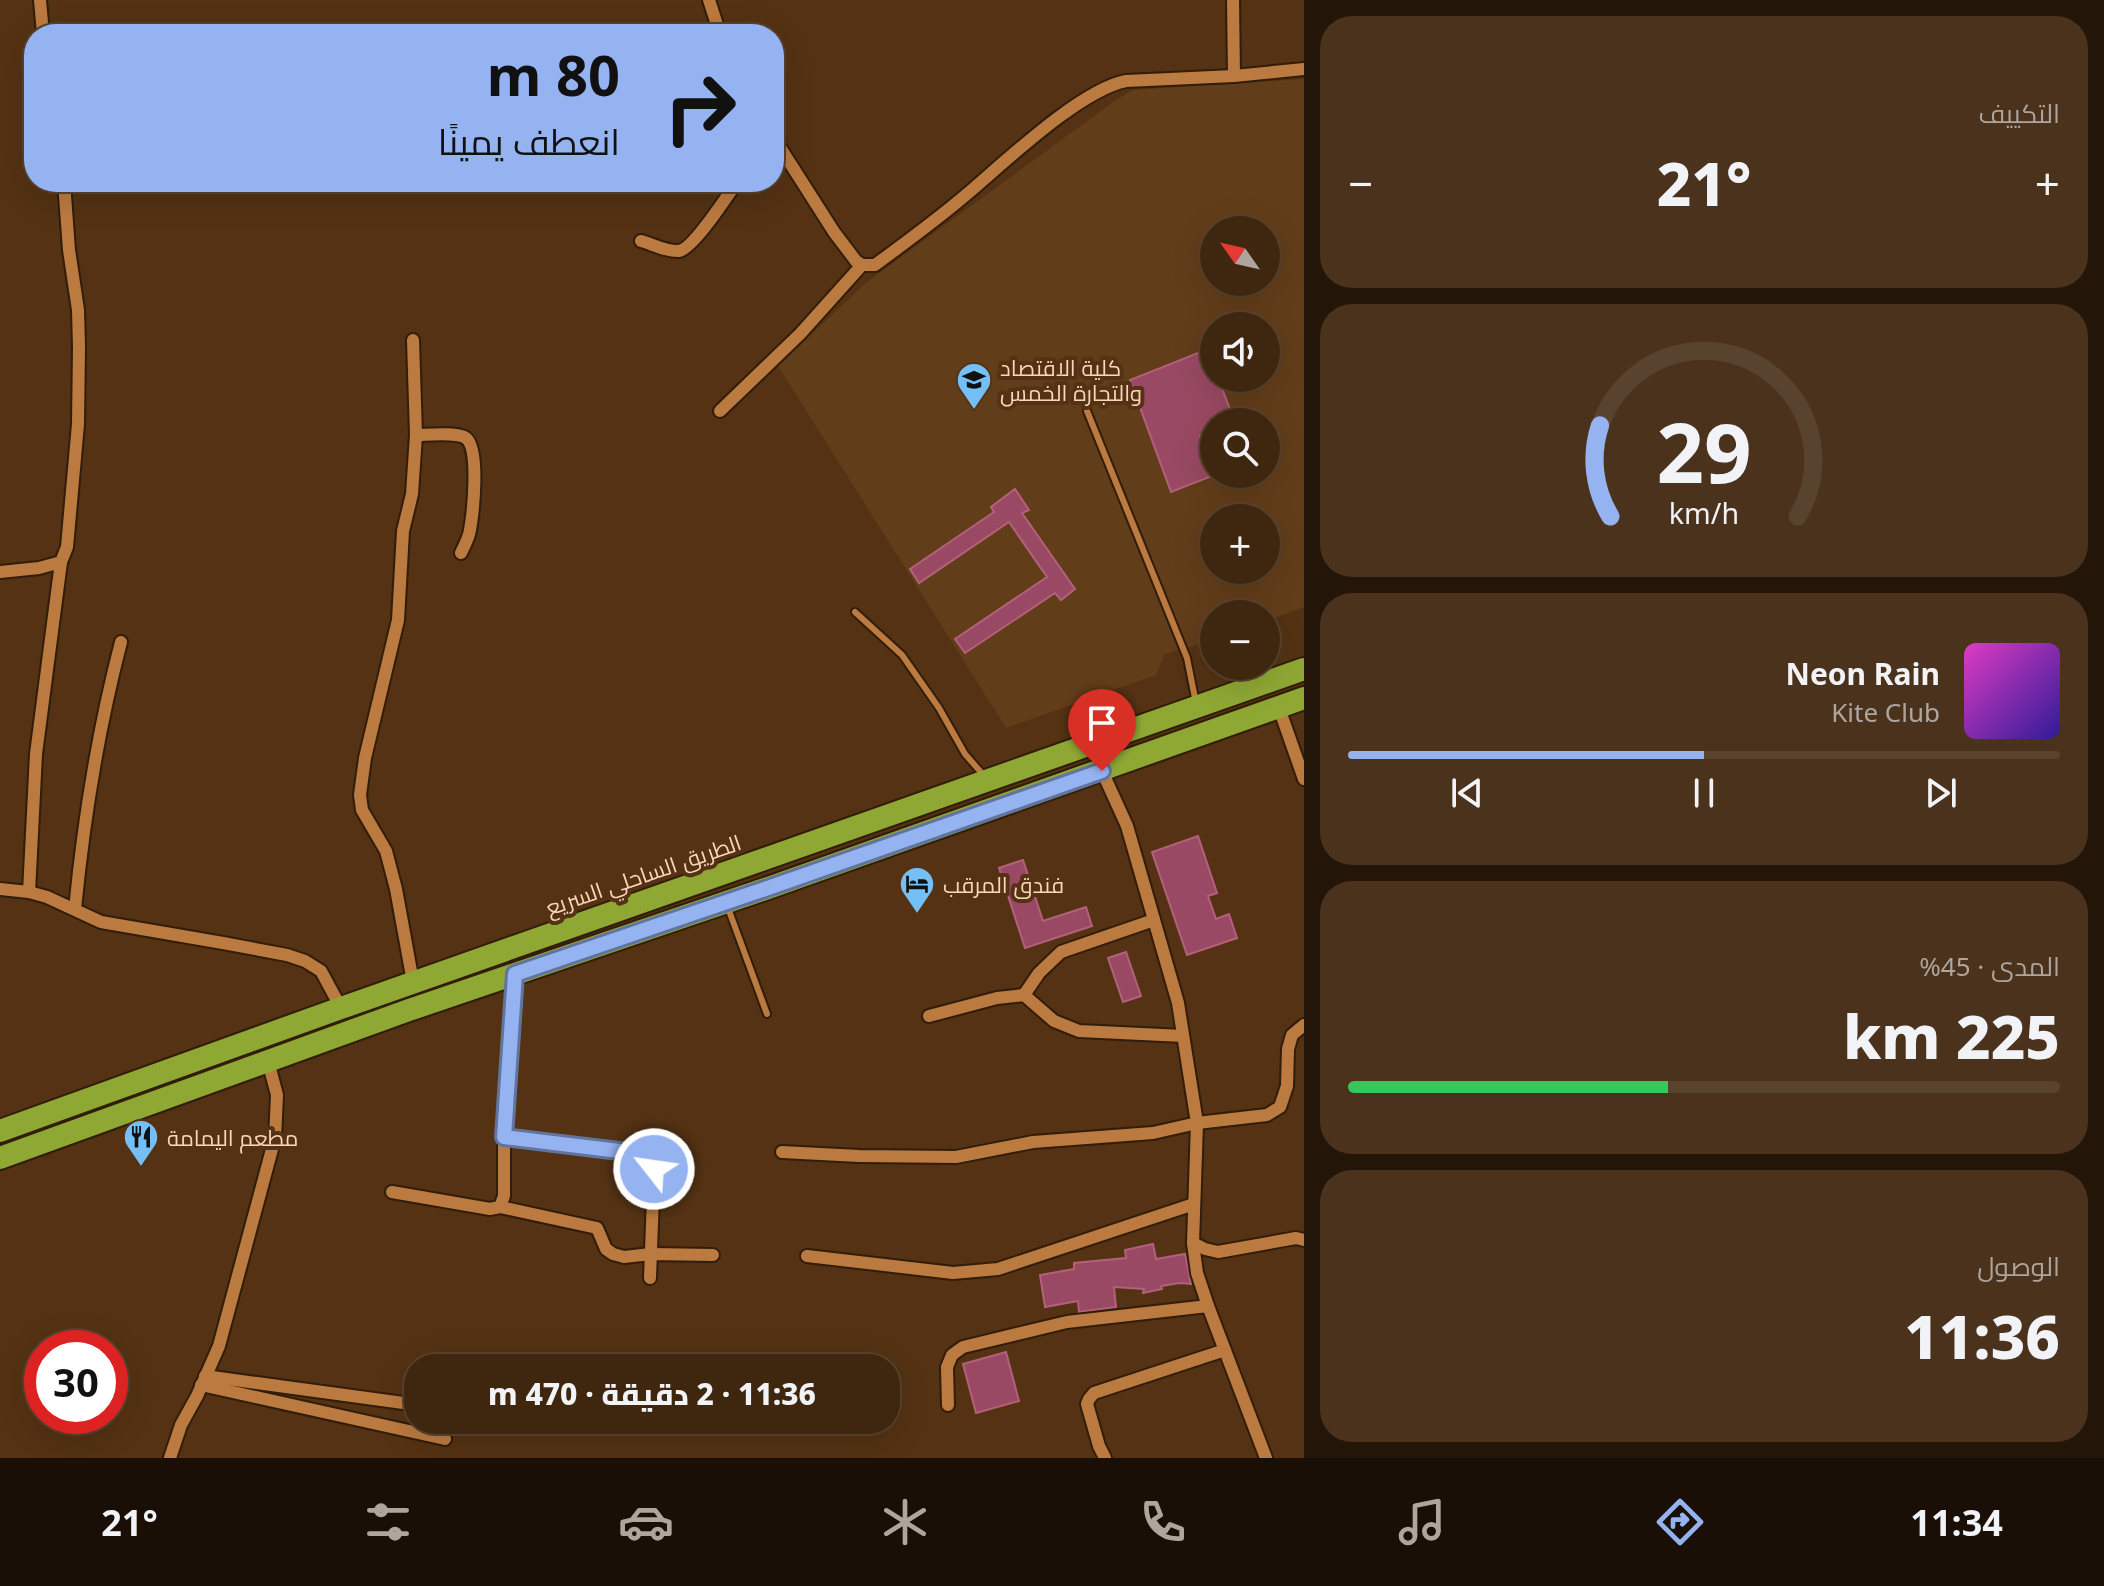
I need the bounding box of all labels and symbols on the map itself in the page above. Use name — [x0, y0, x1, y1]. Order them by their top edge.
north arrow — [1200, 216, 1280, 296]
place label: كلية الاقتصاد والتجارة الخمس — [1000, 352, 1142, 407]
school or university icon: كلية الاقتصاد والتجارة الخمس — [955, 361, 993, 411]
pin — [1068, 689, 1136, 771]
street label: الطريق الساحلي السريع — [541, 826, 746, 924]
hotel icon: فندق المرقب — [898, 865, 936, 915]
place label: فندق المرقب — [943, 869, 1064, 899]
restaurant icon: مطعم اليمامة — [122, 1118, 160, 1168]
place label: مطعم اليمامة — [167, 1122, 298, 1154]
position arrow — [612, 1127, 696, 1211]
speed limit sign: 30 — [24, 1330, 128, 1434]

